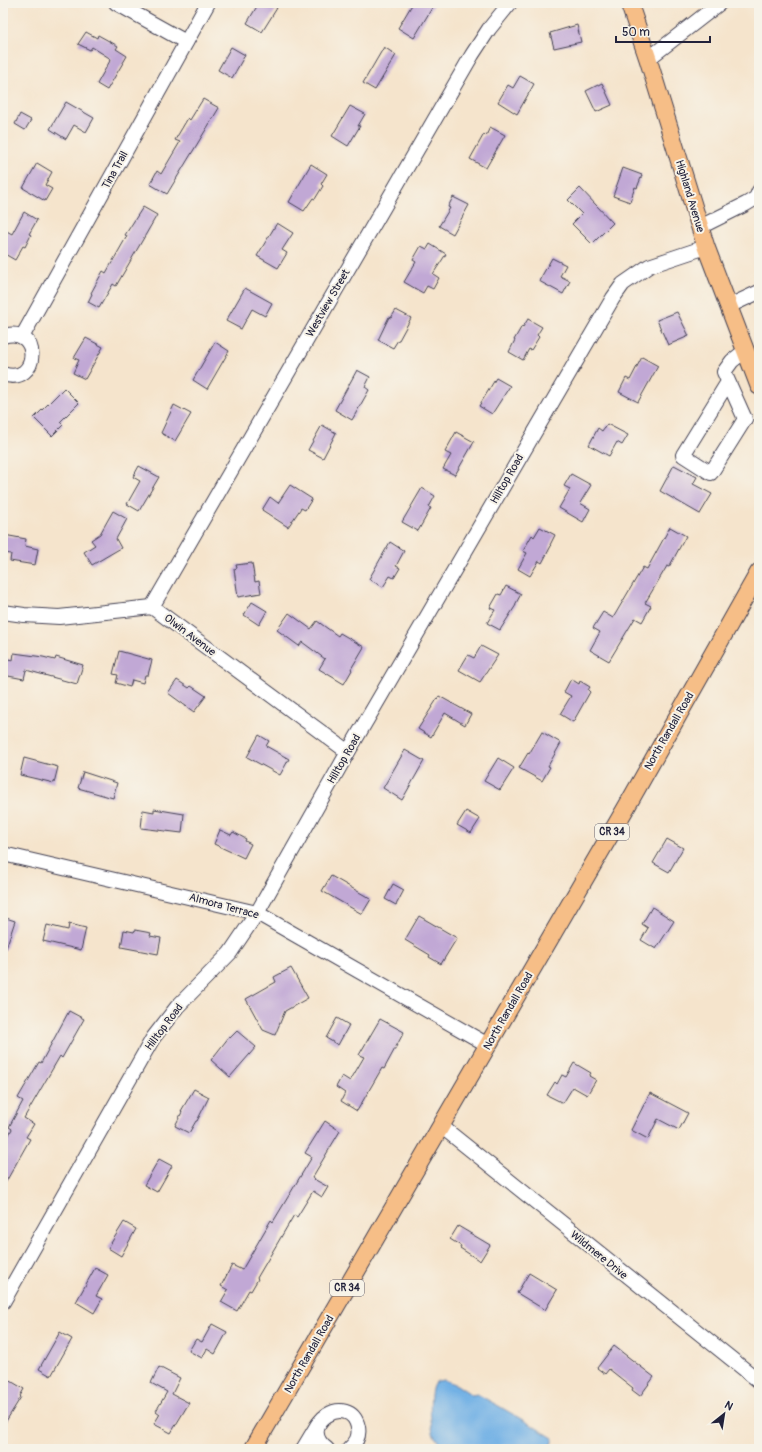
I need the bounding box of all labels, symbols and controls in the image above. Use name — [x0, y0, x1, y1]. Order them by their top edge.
scale bar — [616, 18, 710, 44]
text: 50 m — [622, 25, 650, 40]
street label: Tina Trail — [99, 149, 131, 191]
street label: Highland Avenue — [673, 158, 707, 234]
street label: Westview Street — [303, 266, 353, 339]
street label: Hilltop Road — [488, 452, 526, 506]
street label: Olwin Avenue — [162, 611, 219, 659]
street label: North Randall Road — [641, 690, 697, 772]
street label: Hilltop Road — [325, 732, 363, 786]
road number: CR 34 — [595, 824, 629, 840]
street label: Almora Terrace — [188, 890, 261, 922]
street label: North Randall Road — [480, 970, 536, 1052]
street label: Hilltop Road — [142, 1001, 186, 1053]
street label: Wildmere Drive — [568, 1228, 631, 1282]
road number: CR 34 — [330, 1280, 364, 1296]
street label: North Randall Road — [281, 1313, 337, 1395]
north arrow — [704, 1394, 744, 1434]
text: N — [722, 1398, 736, 1414]

